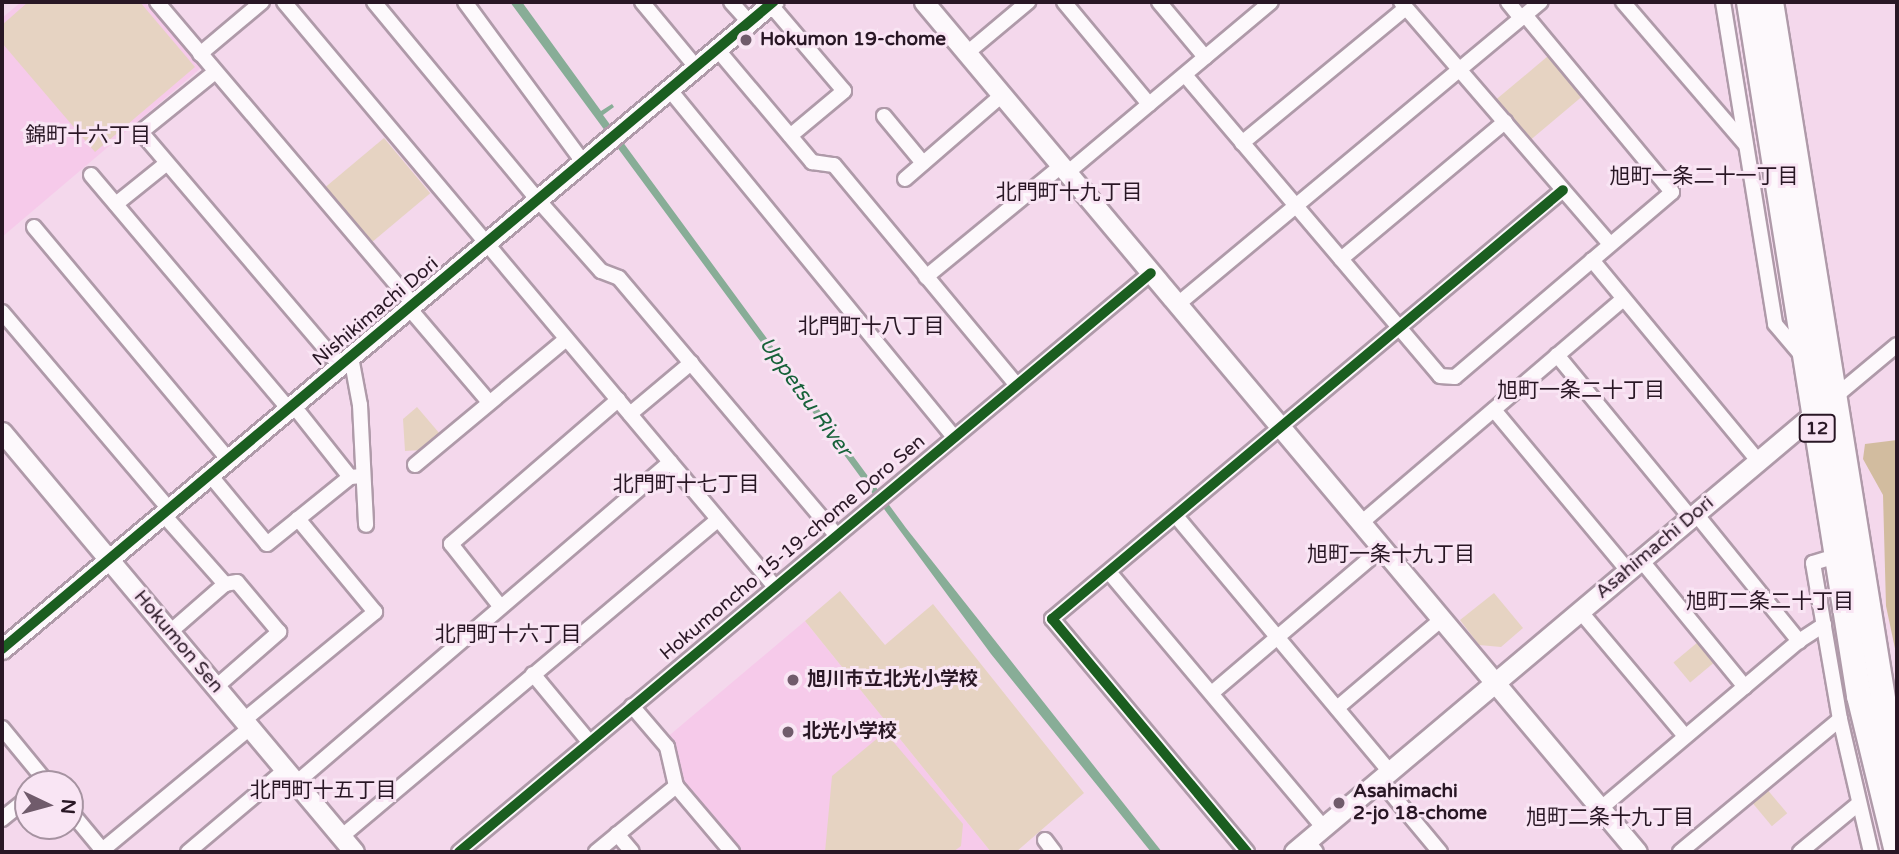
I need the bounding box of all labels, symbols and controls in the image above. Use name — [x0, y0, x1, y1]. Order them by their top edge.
place label: Hokumon 19-chome — [760, 29, 946, 51]
marker: Hokumon 19-chome — [738, 32, 754, 48]
district label: 錦町十六丁目 — [25, 123, 151, 149]
district label: 旭町一条二十一丁目 — [1610, 164, 1798, 190]
district label: 北門町十九丁目 — [996, 180, 1142, 206]
street label: Nishikimachi Dori — [308, 253, 444, 371]
district label: 北門町十八丁目 — [798, 314, 944, 340]
water label: Uppetsu River — [753, 332, 857, 462]
district label: 旭町一条二十丁目 — [1497, 378, 1665, 404]
road number: 12 — [1798, 414, 1836, 442]
street label: Hokumoncho 15-19-chome Doro Sen — [656, 430, 930, 666]
district label: 北門町十七丁目 — [613, 472, 759, 498]
street label: Asahimachi Dori — [1591, 492, 1719, 604]
district label: 旭町一条十九丁目 — [1307, 542, 1475, 568]
street label: Hokumon Sen — [128, 586, 228, 698]
district label: 旭町二条二十丁目 — [1686, 589, 1854, 615]
district label: 北門町十六丁目 — [435, 622, 581, 648]
place label: 旭川市立北光小学校 — [807, 669, 978, 691]
marker: 旭川市立北光小学校 — [785, 672, 801, 688]
place label: 北光小学校 — [802, 721, 897, 743]
marker: 北光小学校 — [780, 724, 796, 740]
north arrow — [14, 770, 84, 840]
district label: 北門町十五丁目 — [250, 778, 396, 804]
place label: Asahimachi 2-jo 18-chome — [1353, 781, 1487, 825]
marker: Asahimachi 2-jo 18-chome — [1331, 795, 1347, 811]
text: N — [56, 798, 80, 815]
district label: 旭町二条十九丁目 — [1526, 805, 1694, 831]

